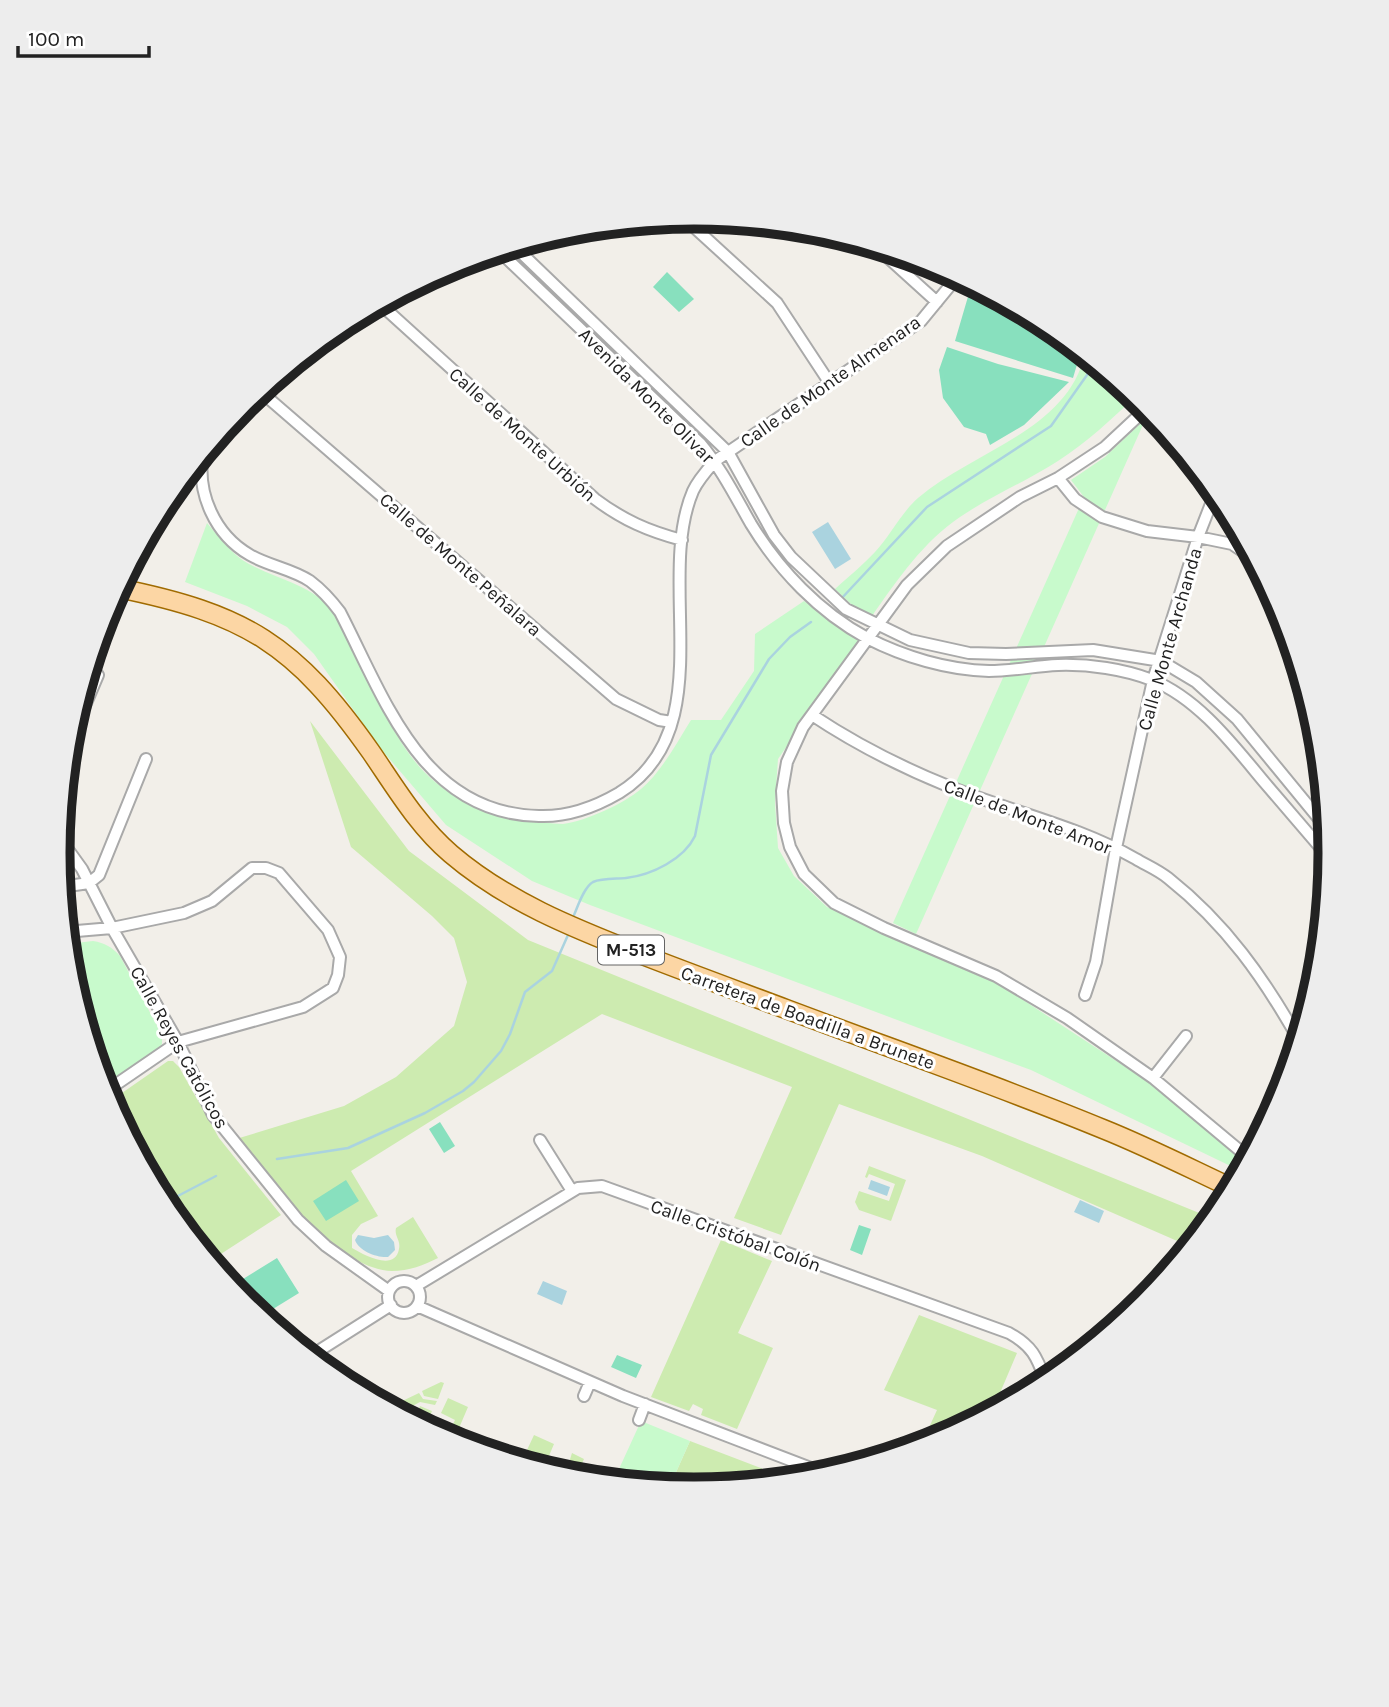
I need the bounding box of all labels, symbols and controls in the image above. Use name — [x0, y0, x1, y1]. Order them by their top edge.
scale bar — [18, 14, 149, 58]
text: 100 m — [28, 27, 85, 51]
street label: Calle de Monte Almenara — [736, 311, 925, 452]
street label: Avenida Monte Olivar — [574, 323, 719, 468]
street label: Calle de Monte Urbión — [444, 363, 600, 506]
street label: Calle de Monte Peñalara — [375, 488, 546, 641]
street label: Calle Monte Archanda — [1133, 545, 1207, 733]
street label: Calle de Monte Amor — [941, 775, 1115, 859]
road number: M-513 — [598, 936, 664, 965]
street label: Calle Reyes Católicos — [125, 962, 233, 1133]
street label: Carretera de Boadilla a Brunete — [678, 962, 938, 1074]
street label: Calle Cristóbal Colón — [648, 1195, 824, 1277]

